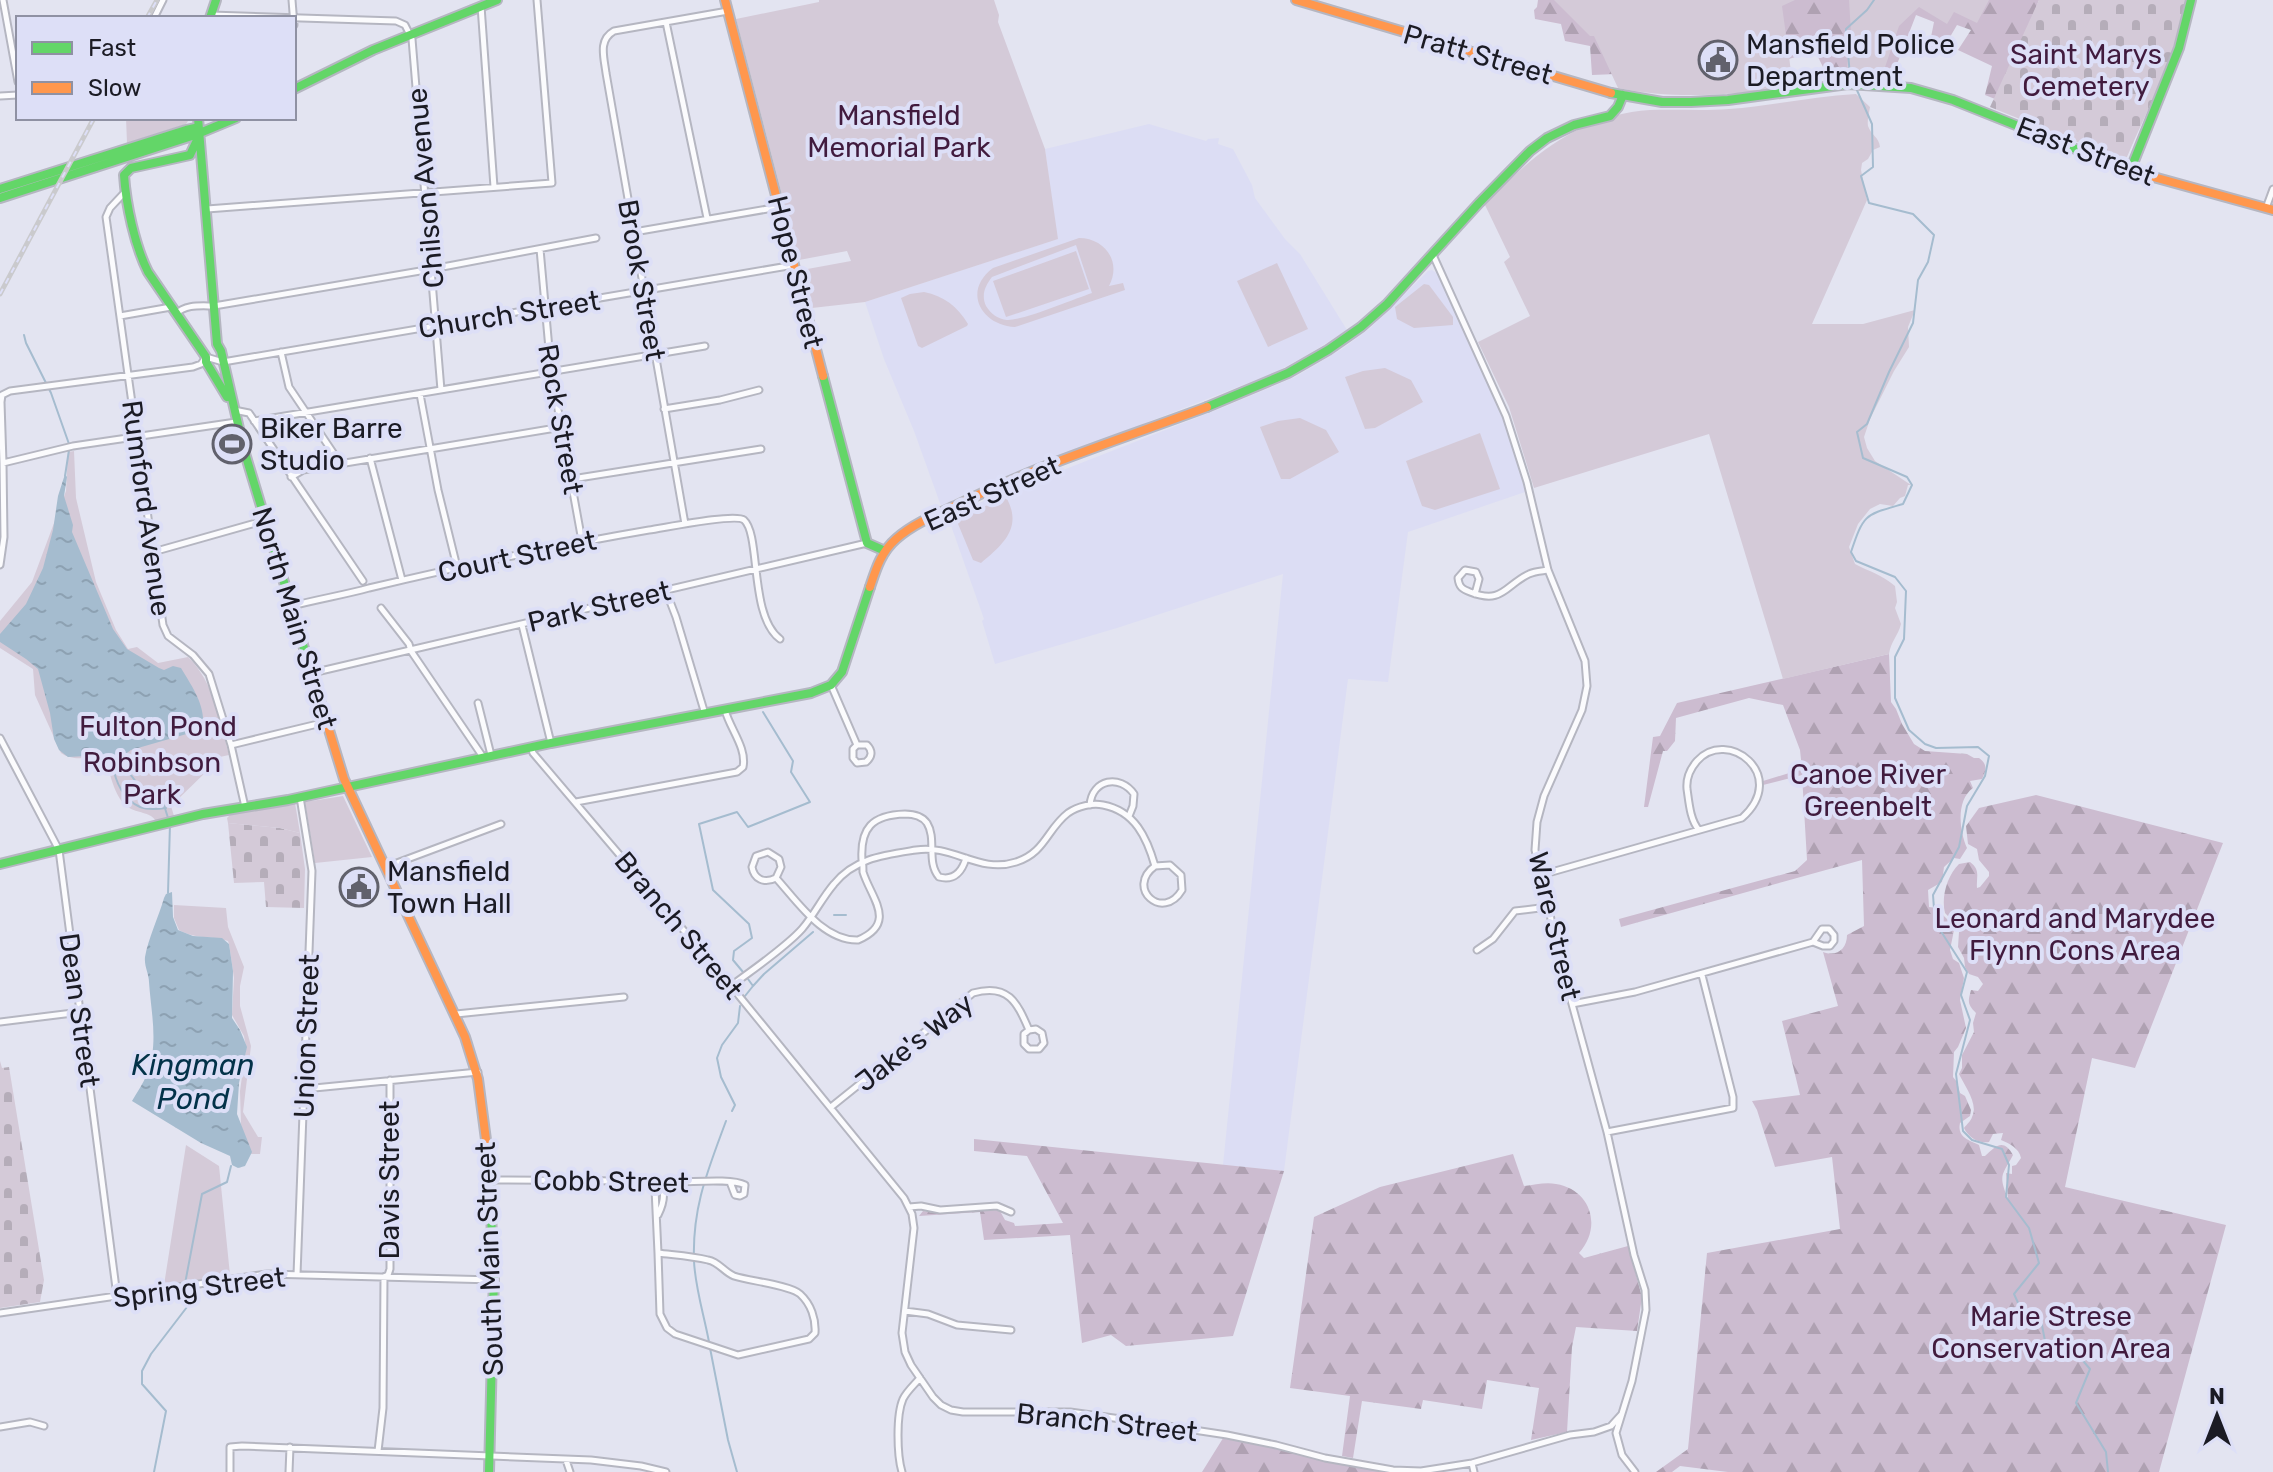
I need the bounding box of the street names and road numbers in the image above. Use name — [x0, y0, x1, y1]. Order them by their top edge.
street label: Pratt Street — [1400, 17, 1556, 91]
street label: Chilson Avenue — [400, 87, 451, 289]
street label: East Street — [2012, 110, 2160, 193]
street label: Hope Street — [761, 192, 830, 352]
street label: Brook Street — [611, 197, 672, 363]
street label: Church Street — [416, 284, 602, 345]
street label: Rock Street — [531, 342, 590, 497]
street label: Rumford Avenue — [115, 398, 178, 618]
street label: East Street — [919, 449, 1065, 538]
street label: North Main Street — [245, 503, 344, 733]
street label: Court Street — [435, 524, 599, 589]
street label: Park Street — [524, 574, 674, 639]
street label: Branch Street — [608, 845, 750, 1006]
street label: Ware Street — [1521, 849, 1588, 1003]
street label: Dean Street — [52, 931, 107, 1089]
street label: Union Street — [287, 953, 326, 1119]
street label: Jake's Way — [849, 986, 980, 1099]
street label: Davis Street — [373, 1101, 406, 1259]
street label: South Main Street — [469, 1141, 510, 1377]
street label: Cobb Street — [533, 1164, 689, 1199]
street label: Spring Street — [111, 1261, 287, 1314]
street label: Branch Street — [1015, 1397, 1199, 1448]

